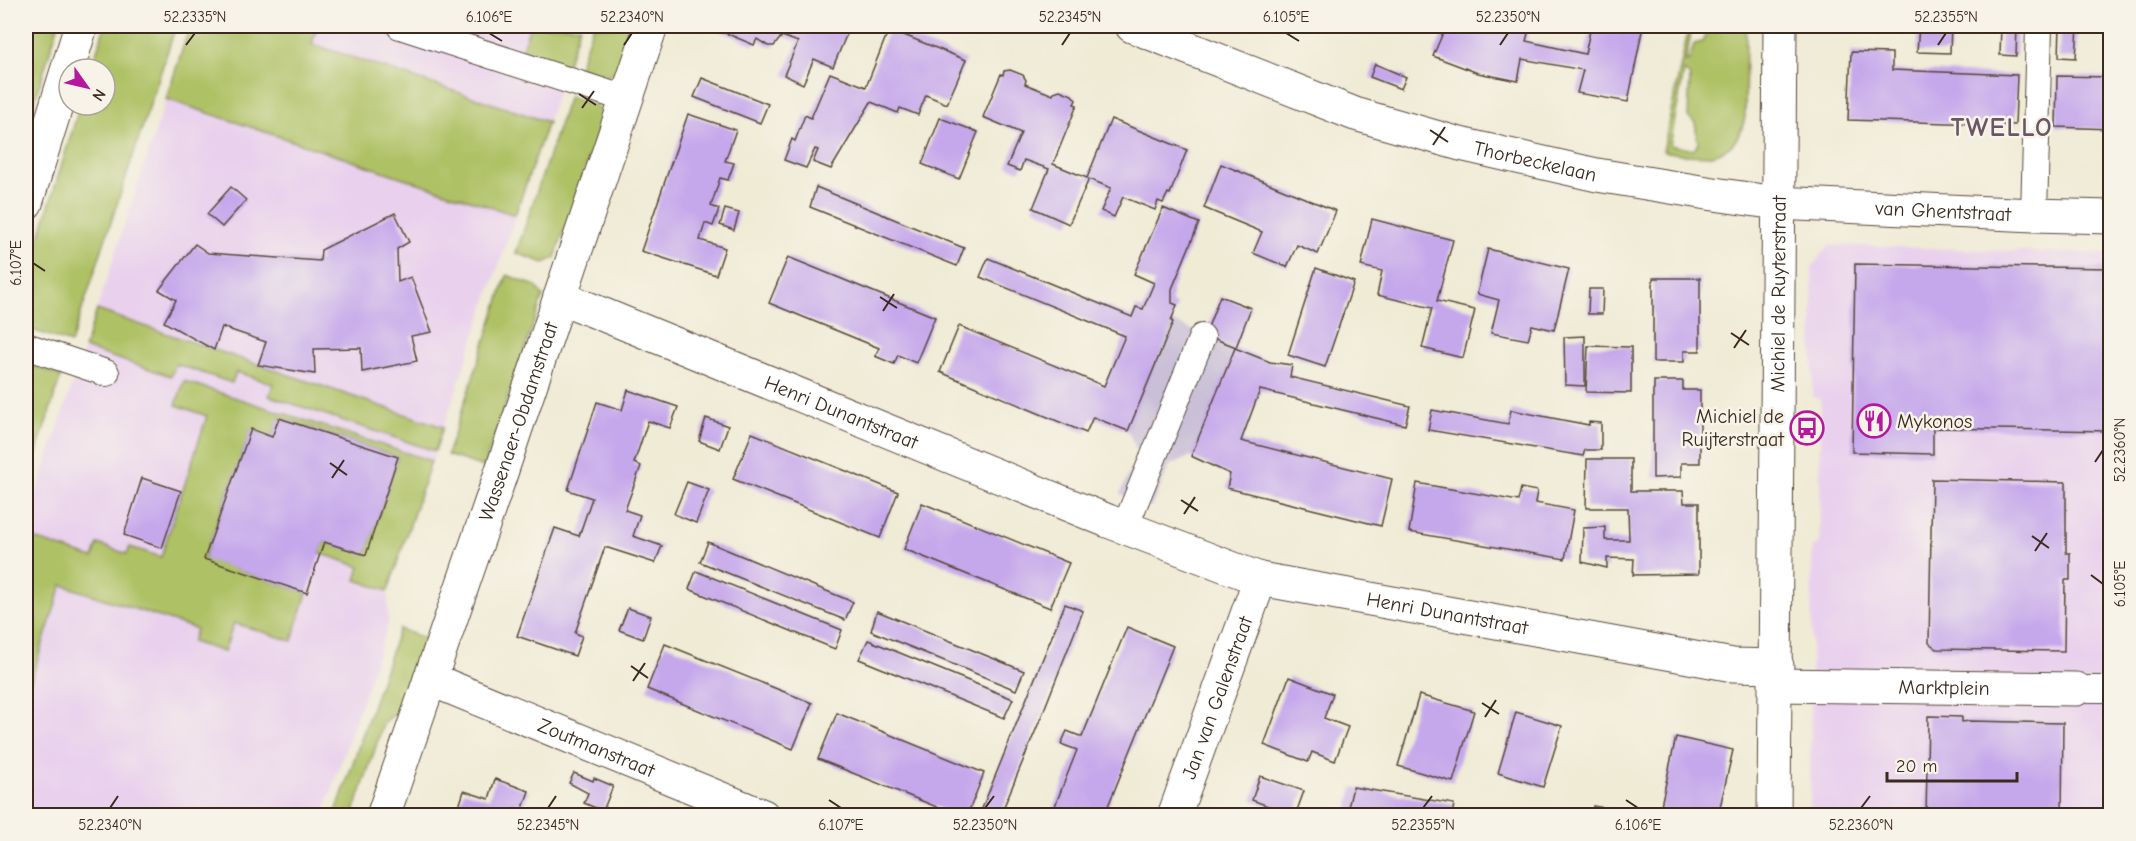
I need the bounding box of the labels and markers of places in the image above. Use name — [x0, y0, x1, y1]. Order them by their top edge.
restaurant icon: Mykonos — [1856, 403, 1892, 439]
place label: Michiel de Ruijterstraat — [1682, 405, 1785, 451]
bus stop icon: Michiel de Ruijterstraat — [1789, 410, 1825, 446]
place label: Mykonos — [1897, 410, 1972, 433]

